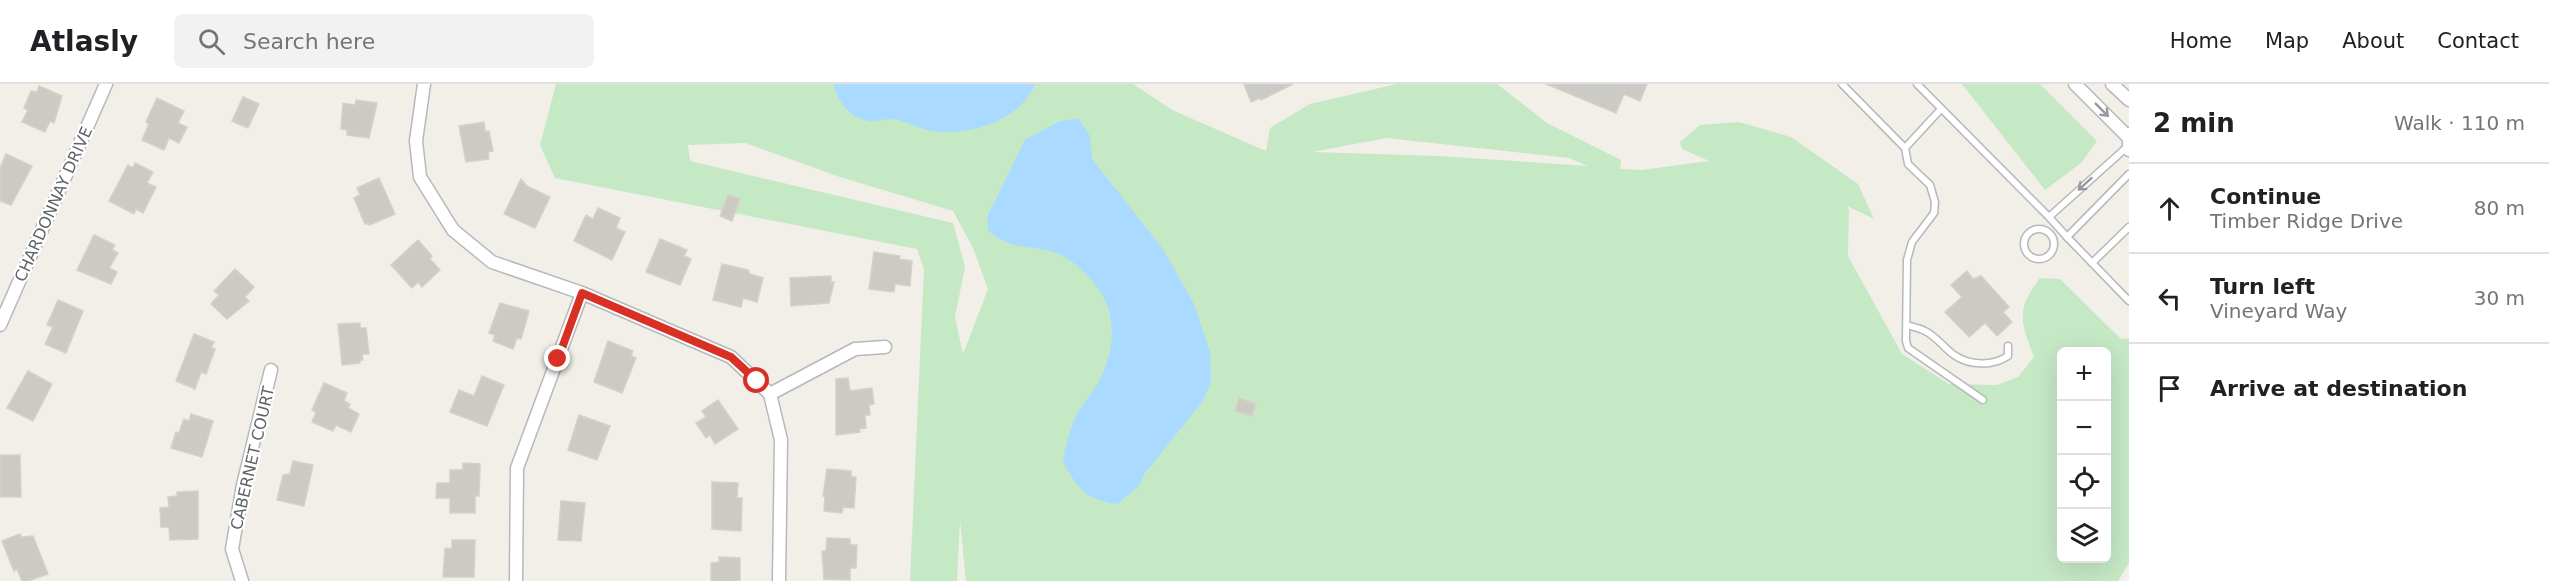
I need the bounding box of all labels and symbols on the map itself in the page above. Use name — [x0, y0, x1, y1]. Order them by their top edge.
one-way arrow — [2094, 103, 2109, 118]
street label: CHARDONNAY DRIVE — [11, 124, 96, 285]
one-way arrow — [2078, 177, 2093, 191]
route end — [544, 345, 570, 371]
route start — [743, 367, 769, 393]
street label: CABERNET COURT — [227, 384, 278, 532]

